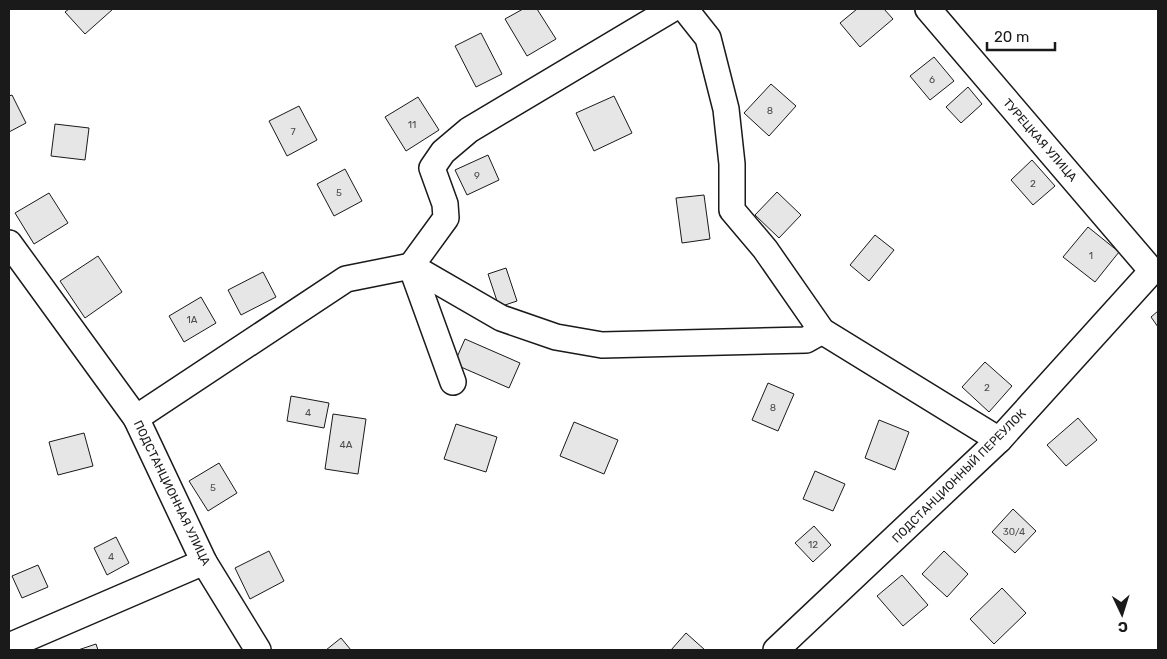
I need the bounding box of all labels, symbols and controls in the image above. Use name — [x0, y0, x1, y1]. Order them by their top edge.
scale bar — [987, 20, 1054, 52]
text: 20 m — [994, 28, 1029, 46]
house number: 6 — [929, 74, 935, 86]
street label: ТУРЕЦКАЯ УЛИЦА — [1000, 96, 1080, 184]
house number: 8 — [767, 105, 773, 117]
house number: 11 — [408, 119, 416, 131]
house number: 7 — [290, 126, 296, 138]
house number: 9 — [474, 170, 480, 182]
house number: 2 — [1030, 178, 1036, 190]
house number: 5 — [336, 187, 342, 199]
house number: 1 — [1089, 250, 1093, 262]
house number: 1А — [187, 314, 198, 326]
house number: 2 — [984, 382, 990, 394]
house number: 8 — [770, 402, 776, 414]
street label: ПОДСТАНЦИОННЫЙ ПЕРЕУЛОК — [889, 406, 1029, 546]
house number: 4 — [305, 407, 311, 419]
street label: ПОДСТАНЦИОННАЯ УЛИЦА — [131, 418, 213, 568]
house number: 4А — [340, 439, 353, 451]
house number: 5 — [210, 482, 216, 494]
house number: 30/4 — [1003, 526, 1025, 538]
house number: 12 — [808, 539, 818, 551]
house number: 4 — [108, 551, 114, 563]
north arrow — [1097, 589, 1147, 639]
text: С — [1117, 618, 1128, 635]

